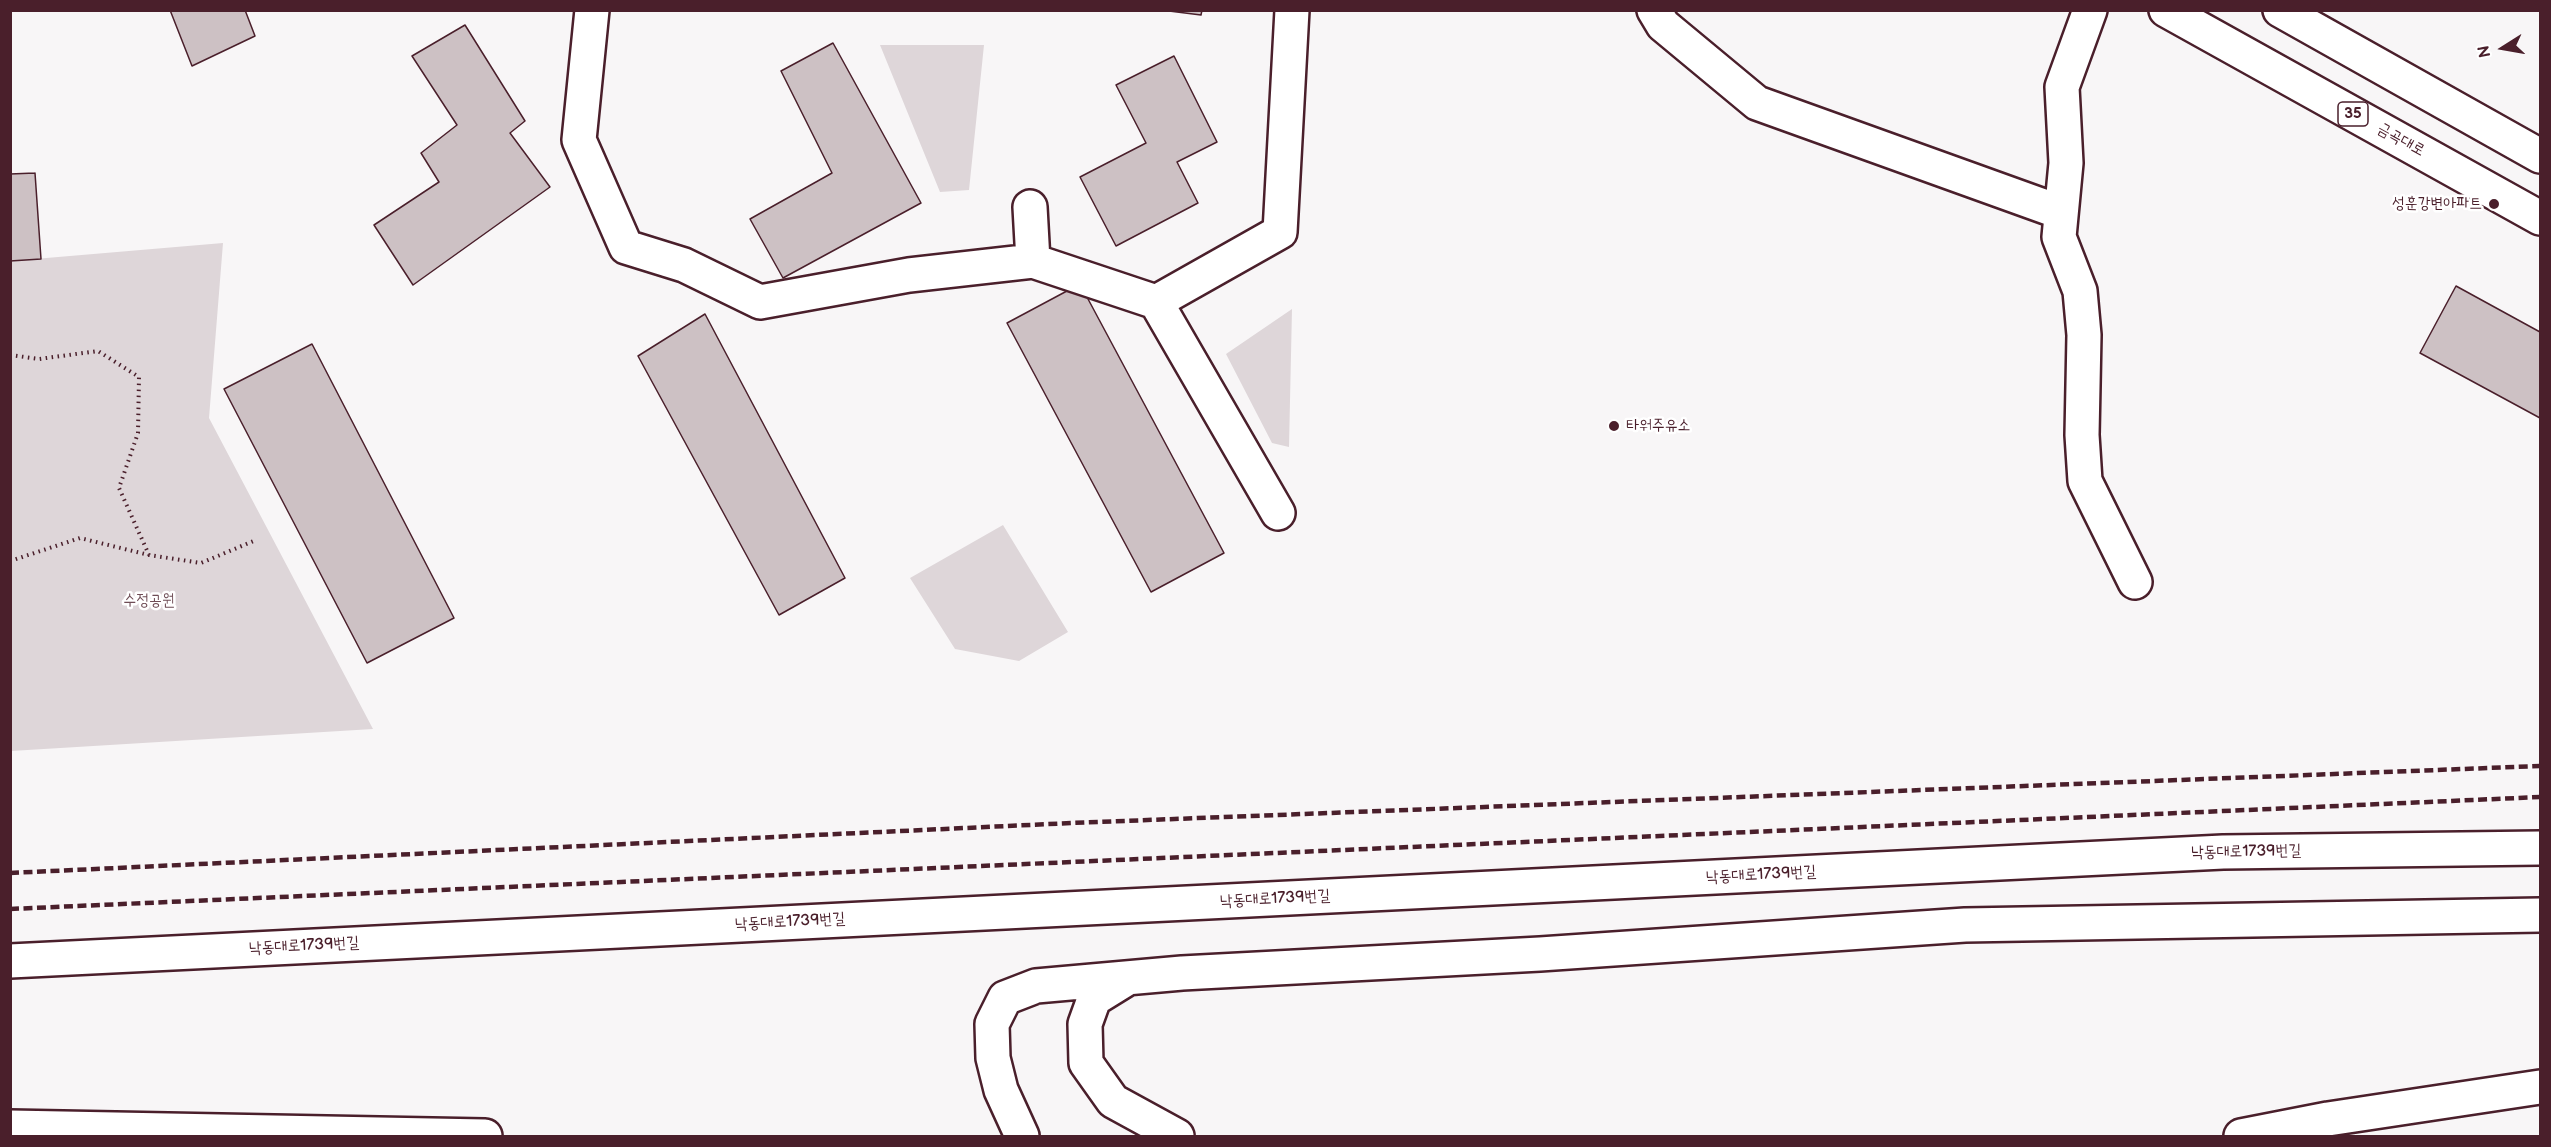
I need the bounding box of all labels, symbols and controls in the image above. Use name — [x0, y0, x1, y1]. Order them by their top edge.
north arrow — [2473, 18, 2533, 78]
text: N — [2474, 44, 2495, 59]
road number: 35 — [2338, 102, 2368, 126]
street label: 금곡대로 — [2374, 119, 2428, 161]
place label: 성훈강변아파트 — [2392, 194, 2482, 214]
marker: 성훈강변아파트 — [2487, 197, 2501, 211]
place label: 타워주유소 — [1626, 416, 1690, 436]
marker: 타워주유소 — [1607, 419, 1621, 433]
park label: 수정공원 — [123, 591, 175, 611]
street label: 낙동대로1739번길 — [2191, 841, 2301, 863]
street label: 낙동대로1739번길 — [1705, 863, 1817, 887]
street label: 낙동대로1739번길 — [1219, 887, 1331, 911]
street label: 낙동대로1739번길 — [734, 910, 846, 934]
street label: 낙동대로1739번길 — [248, 934, 360, 958]

